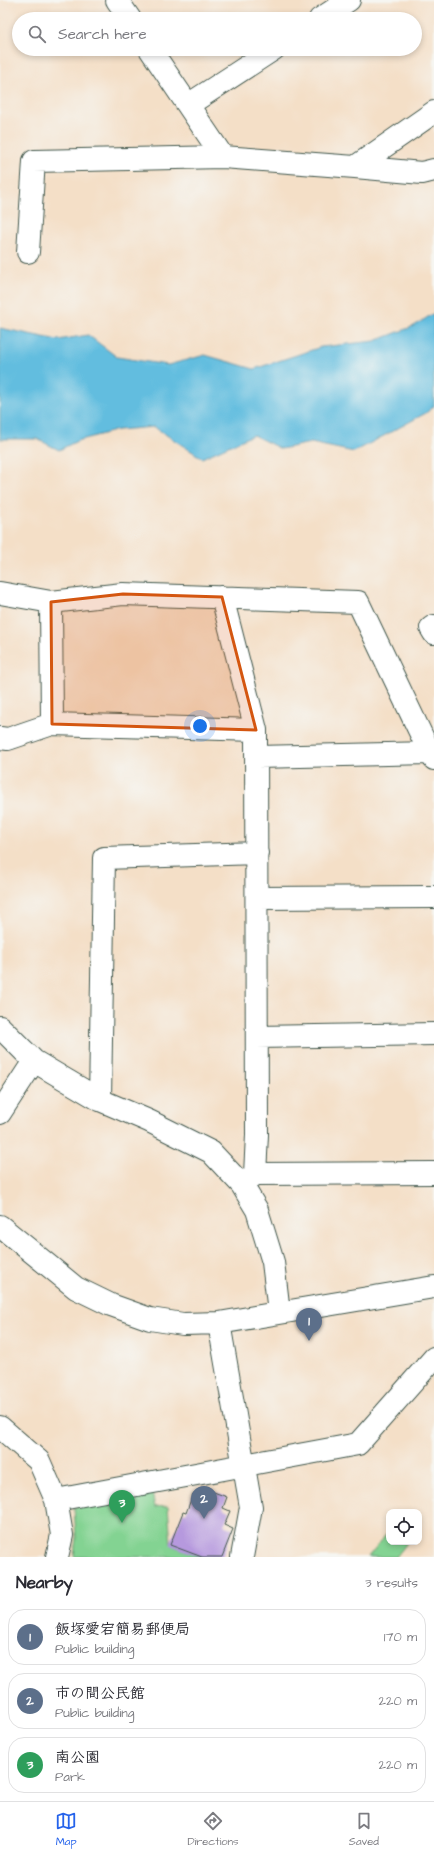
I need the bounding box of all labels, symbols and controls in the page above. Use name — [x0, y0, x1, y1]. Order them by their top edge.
search box — [12, 12, 422, 56]
icon: search — [26, 23, 48, 45]
text: Search here — [58, 24, 147, 45]
your location — [190, 716, 210, 736]
pin: 1 — [296, 1308, 322, 1341]
pin: 2 — [191, 1486, 217, 1519]
pin: 3 — [109, 1490, 135, 1523]
map controls — [386, 1509, 422, 1545]
button: locate — [386, 1509, 422, 1545]
text: Nearby — [16, 1571, 73, 1595]
text: 3 results — [365, 1574, 418, 1592]
text: 飯塚愛宕簡易郵便局 — [55, 1619, 190, 1640]
text: 1 — [29, 1628, 31, 1646]
text: 170 m — [384, 1628, 417, 1646]
text: Public building — [55, 1640, 134, 1658]
text: 市の間公民館 — [55, 1683, 145, 1704]
text: 2 — [26, 1692, 34, 1710]
text: 220 m — [379, 1692, 417, 1710]
text: Public building — [55, 1704, 134, 1722]
text: 南公園 — [55, 1747, 100, 1768]
text: 3 — [27, 1756, 33, 1774]
text: 220 m — [379, 1756, 417, 1774]
text: Park — [55, 1768, 85, 1786]
tab: Map — [55, 1810, 77, 1849]
tab: Directions — [187, 1810, 239, 1849]
tab: Saved — [349, 1810, 379, 1849]

